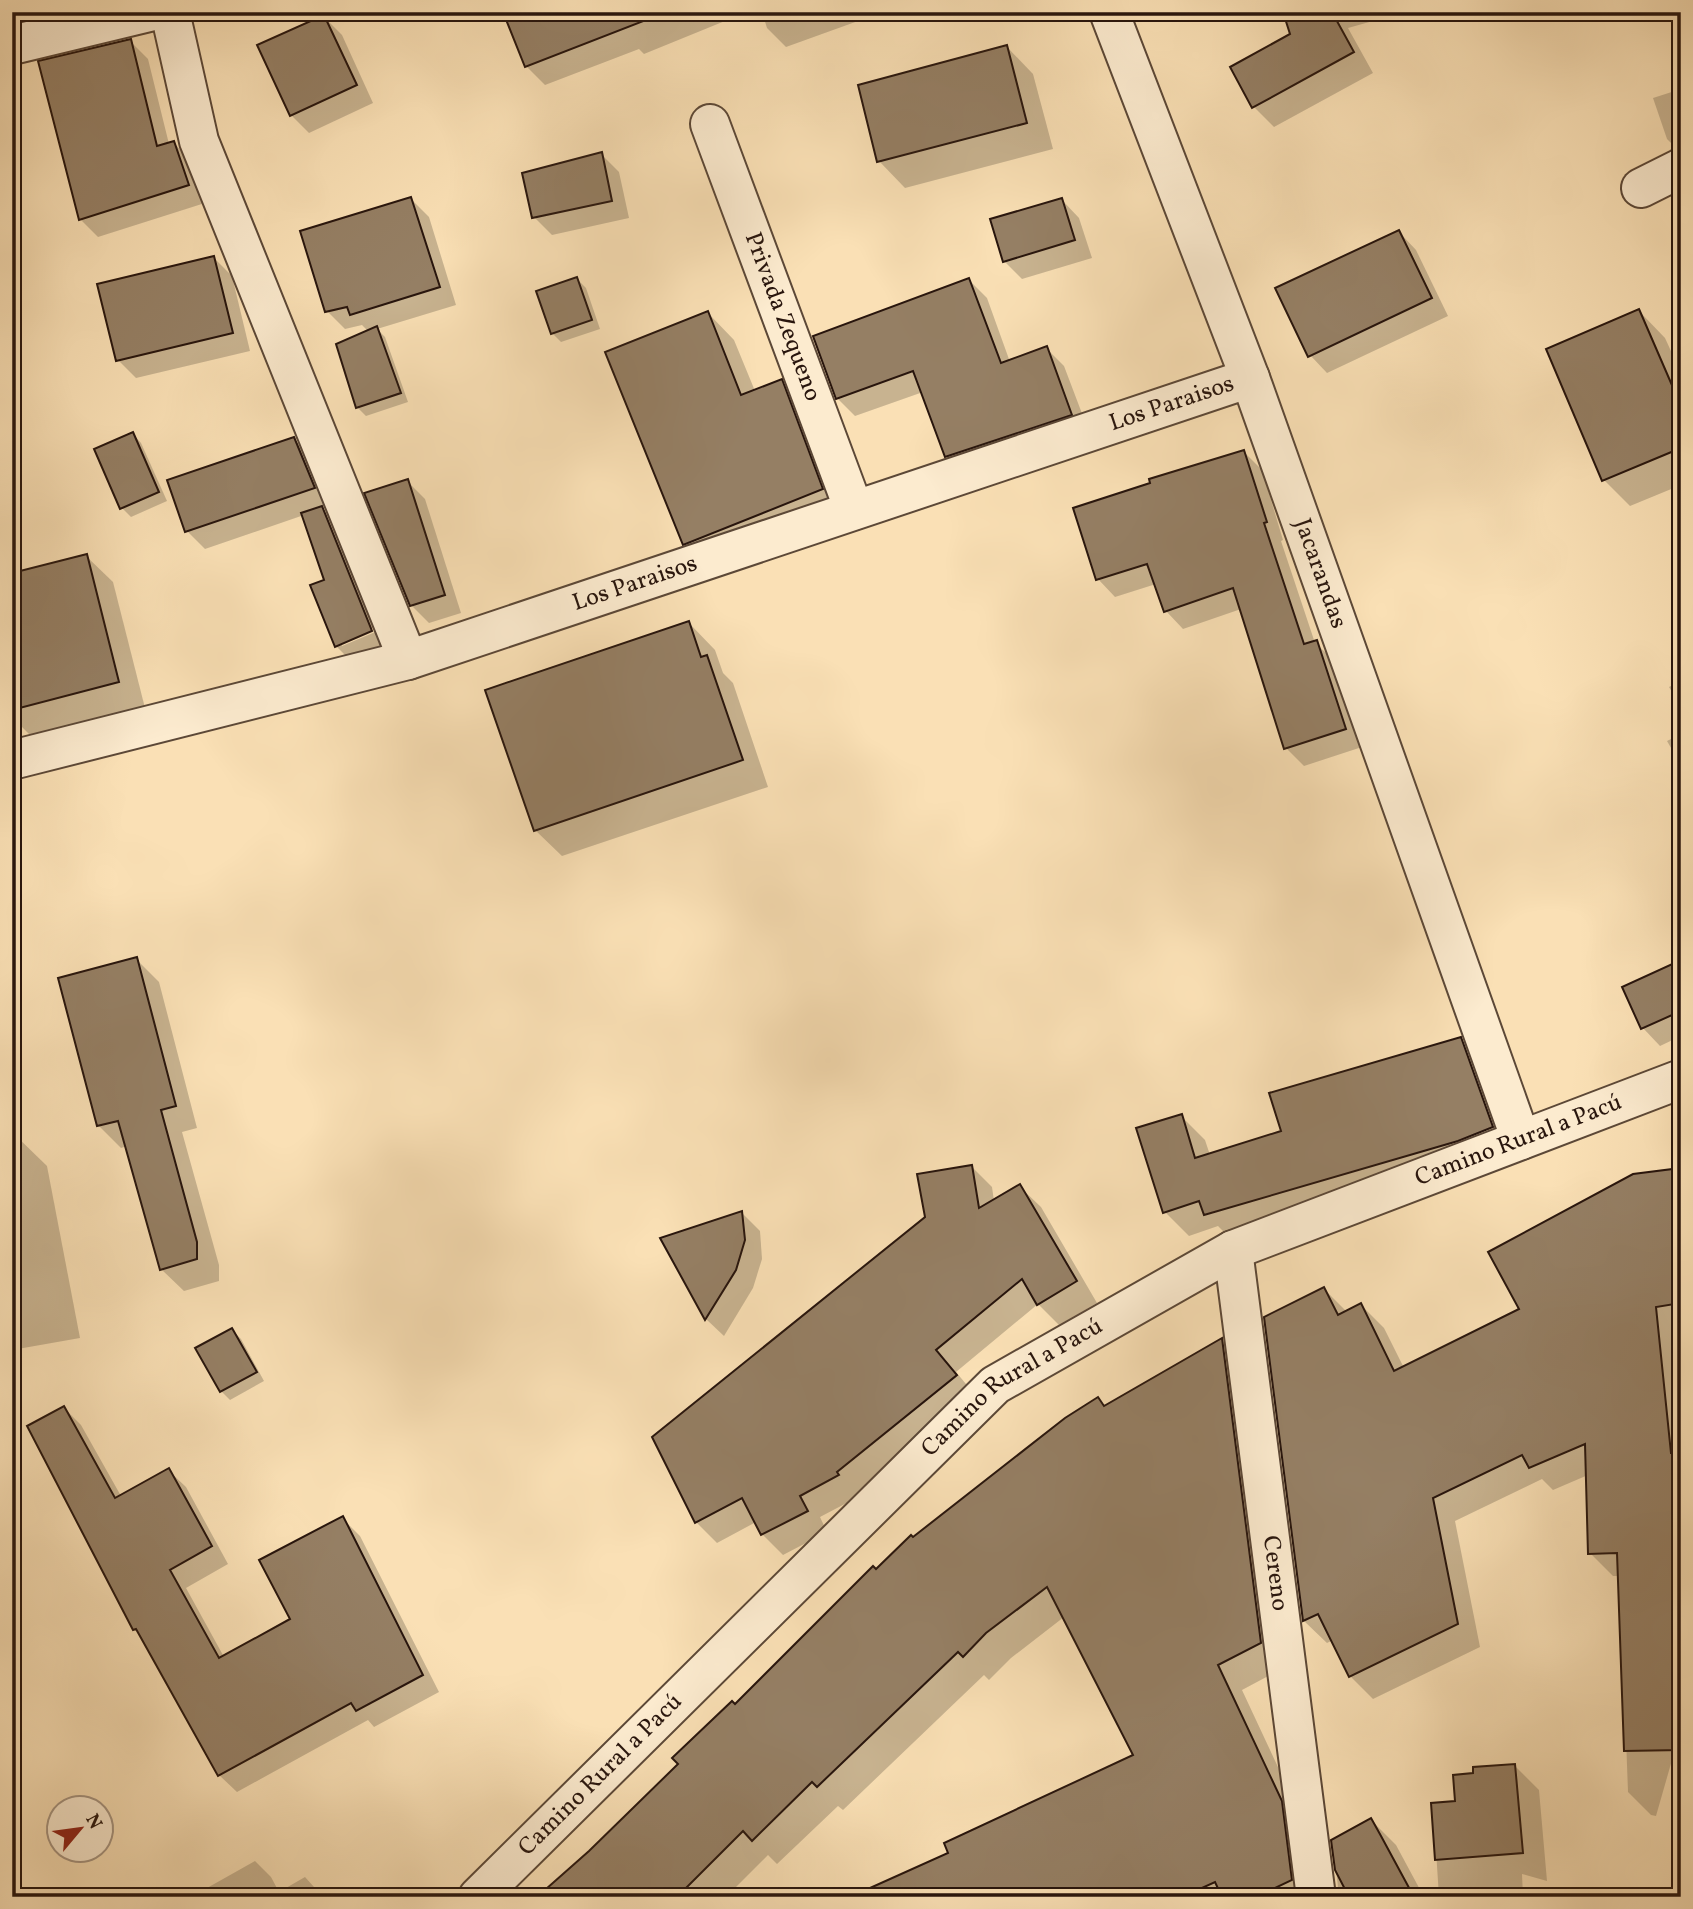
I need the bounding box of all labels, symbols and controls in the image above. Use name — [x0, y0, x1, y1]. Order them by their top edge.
street label: Privada Zequeno — [735, 228, 829, 406]
street label: Los Paraisos — [1105, 367, 1239, 441]
street label: Jacarandas — [1284, 514, 1355, 633]
street label: Los Paraisos — [568, 547, 702, 621]
street label: Camino Rural a Pacú — [1410, 1086, 1627, 1196]
street label: Camino Rural a Pacú — [914, 1310, 1109, 1465]
street label: Cereno — [1253, 1534, 1296, 1613]
street label: Camino Rural a Pacú — [511, 1686, 691, 1864]
north arrow — [46, 1794, 116, 1864]
text: N — [78, 1809, 108, 1834]

